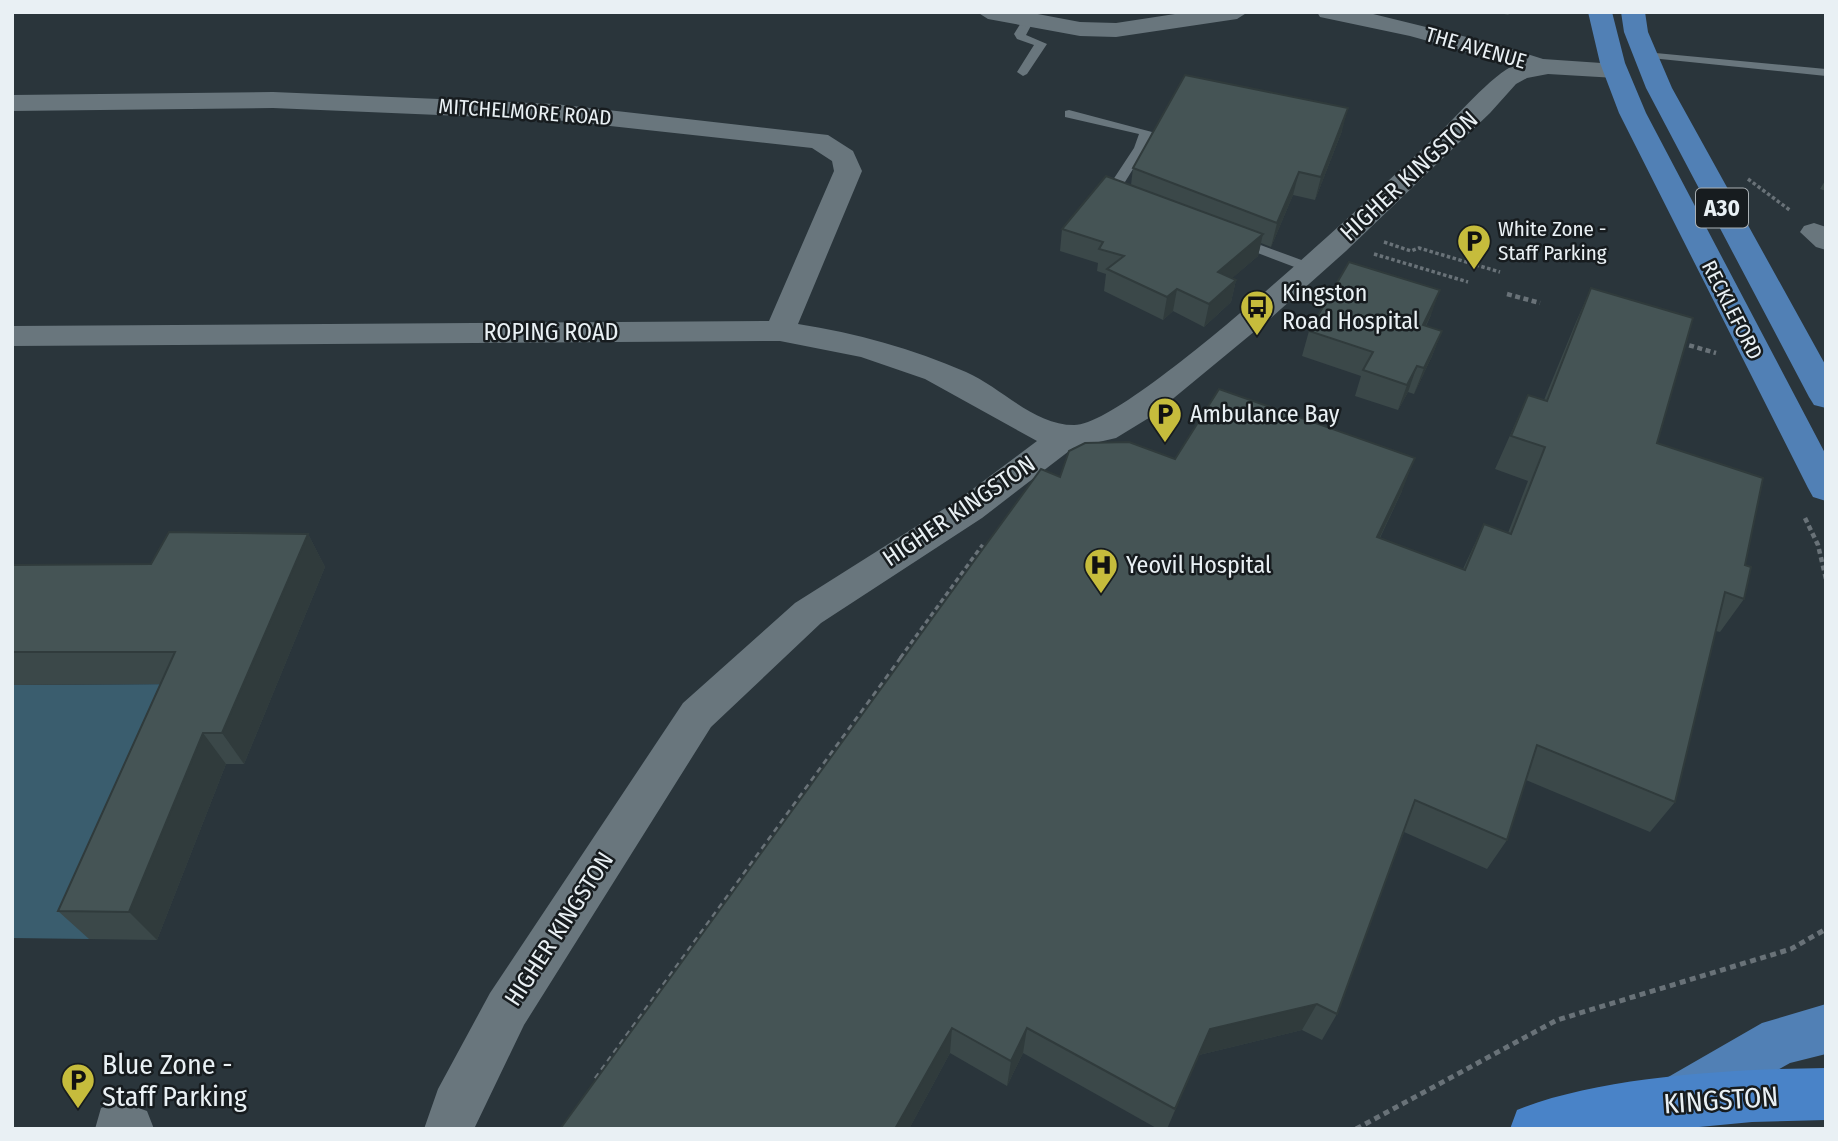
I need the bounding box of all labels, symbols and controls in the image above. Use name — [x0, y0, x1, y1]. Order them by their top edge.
street label: THE AVENUE — [1423, 21, 1529, 75]
street label: MITCHELMORE ROAD — [438, 93, 612, 131]
street label: HIGHER KINGSTON — [1334, 105, 1484, 247]
road number: A30 — [1696, 188, 1748, 228]
place label: White Zone - Staff Parking — [1498, 216, 1607, 266]
parking icon: White Zone - Staff Parking — [1455, 222, 1493, 271]
street label: RECKLEFORD — [1696, 256, 1768, 364]
place label: Kingston Road Hospital — [1282, 279, 1419, 335]
bus stop icon: Kingston Road Hospital — [1238, 288, 1276, 337]
street label: ROPING ROAD — [484, 318, 619, 346]
parking icon: Ambulance Bay — [1146, 395, 1184, 444]
place label: Ambulance Bay — [1190, 400, 1340, 428]
street label: HIGHER KINGSTON — [878, 450, 1040, 572]
hospital icon: Yeovil Hospital — [1082, 546, 1120, 595]
place label: Yeovil Hospital — [1126, 551, 1271, 579]
street label: HIGHER KINGSTON — [499, 847, 619, 1011]
place label: Blue Zone - Staff Parking — [102, 1048, 248, 1113]
parking icon: Blue Zone - Staff Parking — [59, 1061, 97, 1110]
street label: KINGSTON — [1662, 1080, 1780, 1120]

